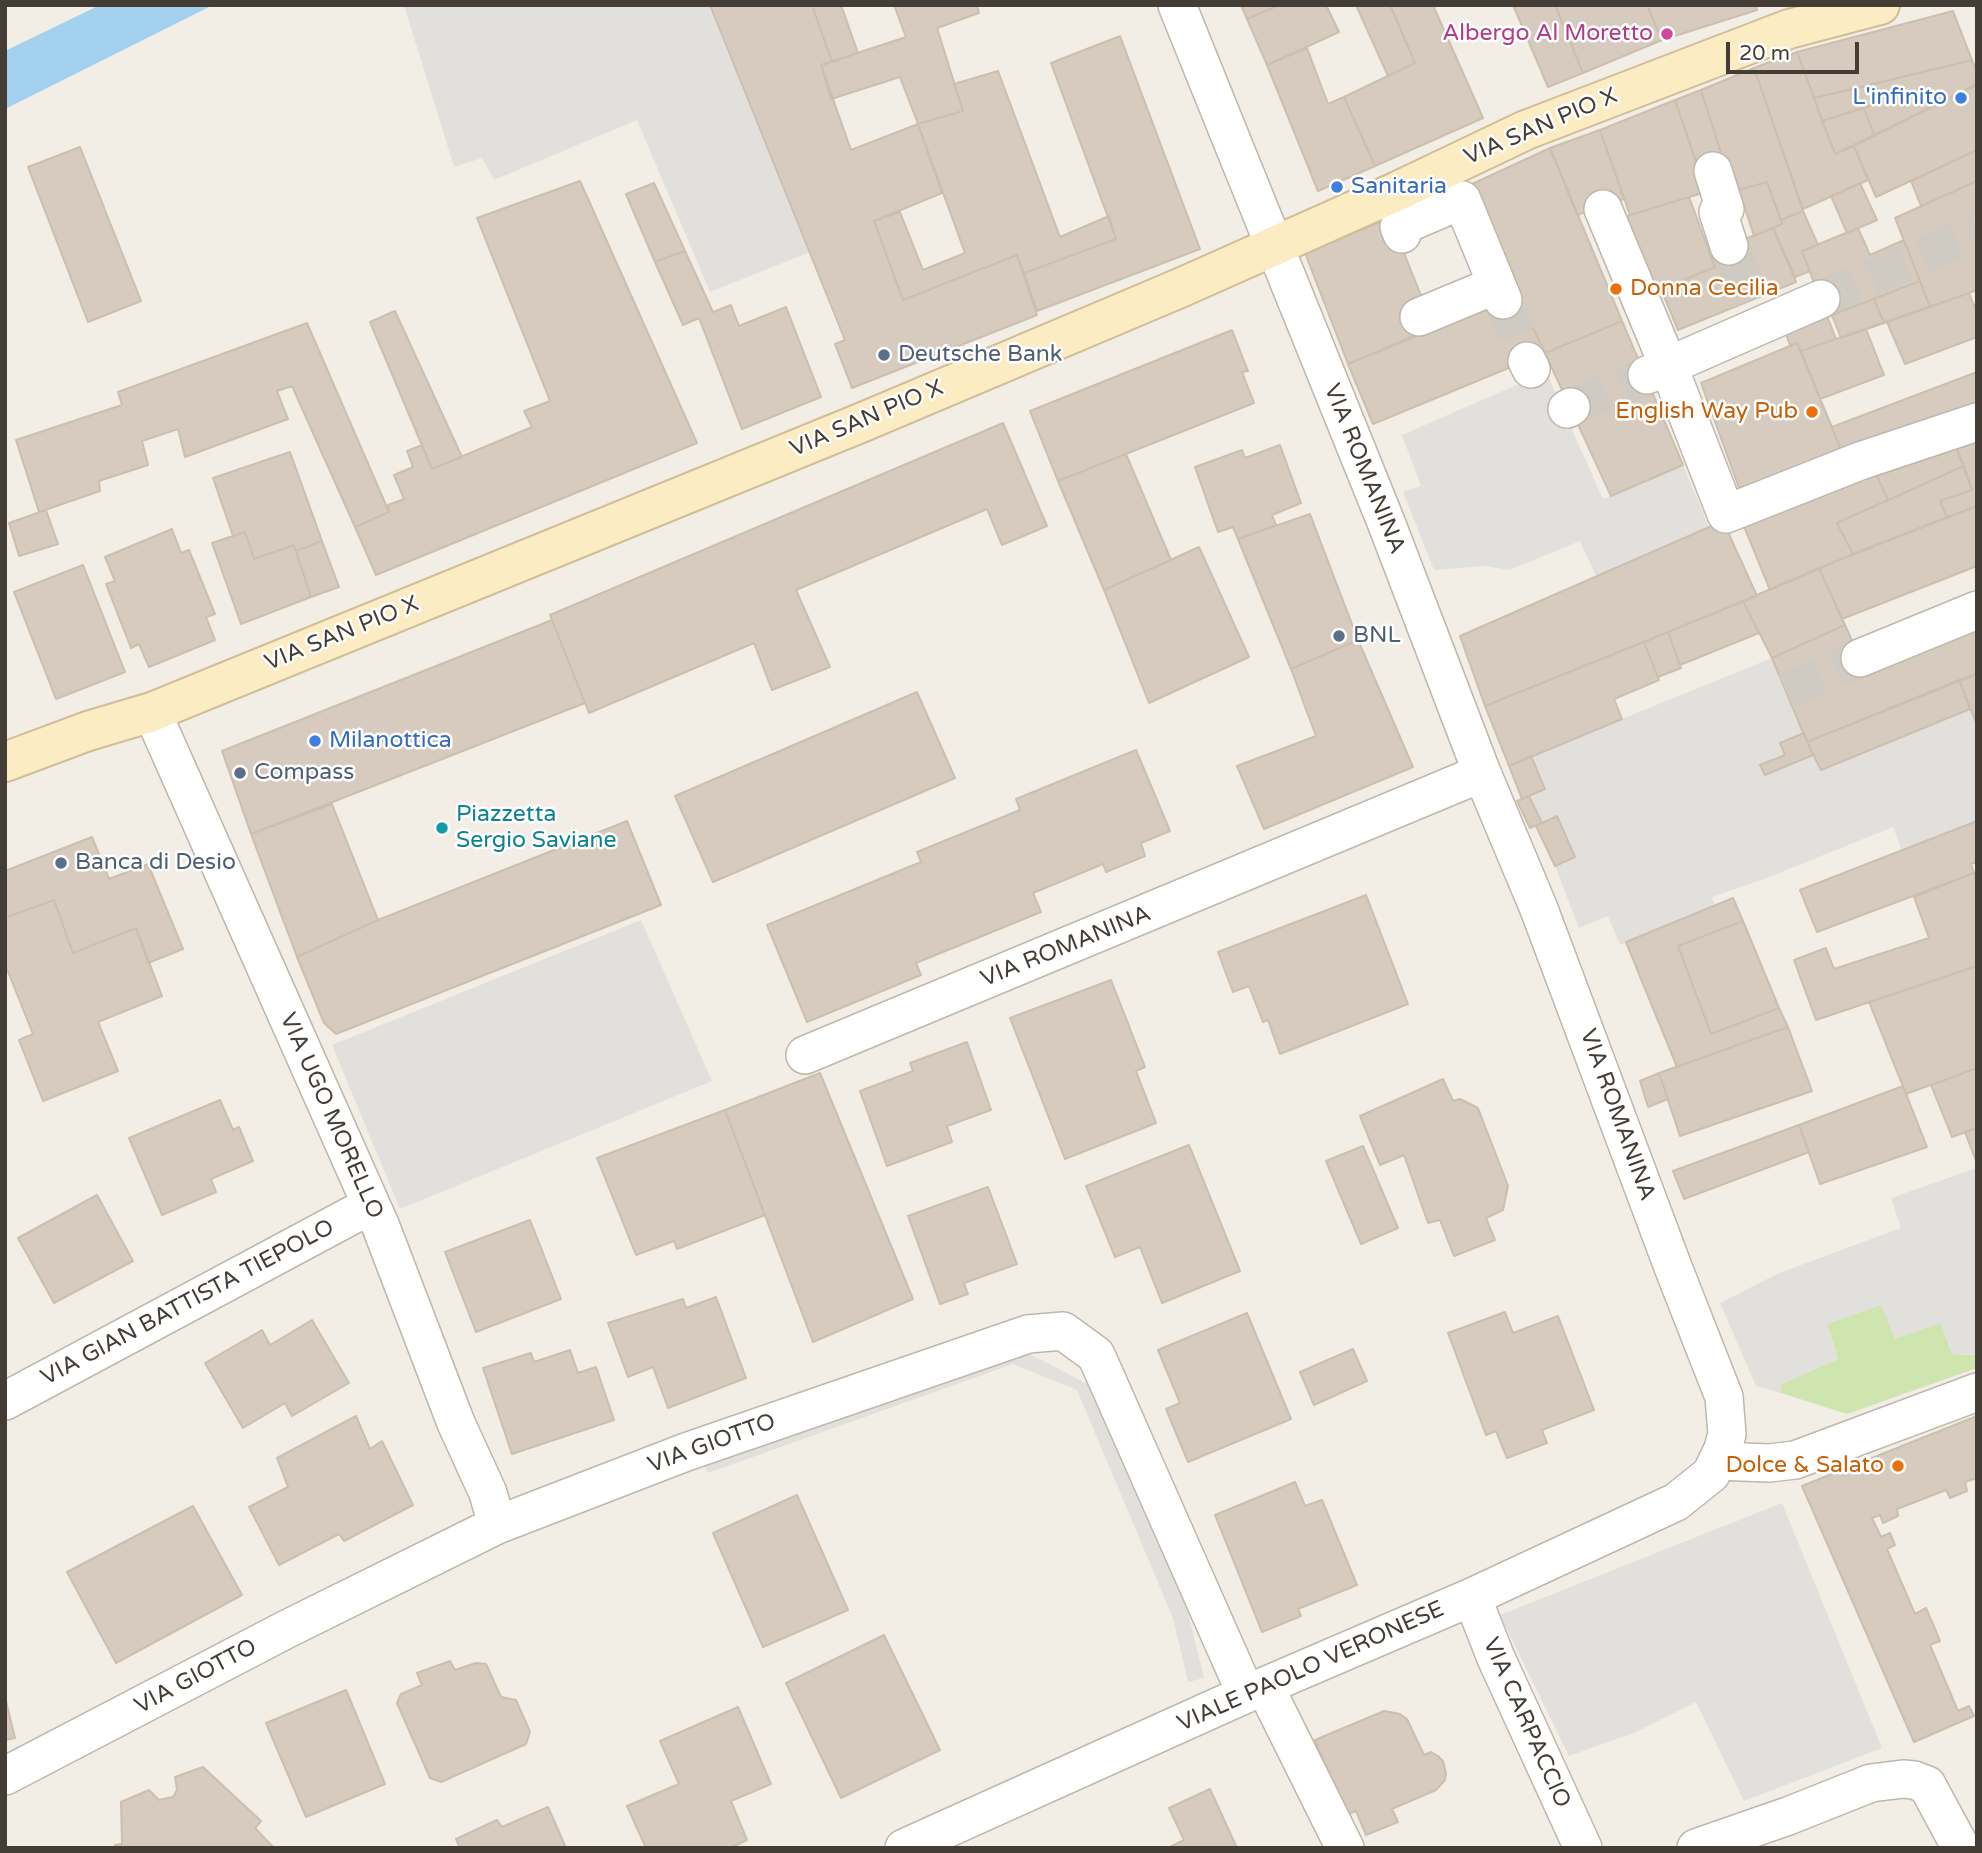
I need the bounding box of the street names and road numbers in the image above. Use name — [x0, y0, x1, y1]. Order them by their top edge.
street label: VIA SAN PIO X — [1460, 82, 1622, 172]
street label: VIA SAN PIO X — [786, 374, 948, 464]
street label: VIA ROMANINA — [1317, 380, 1411, 558]
street label: VIA SAN PIO X — [261, 591, 423, 677]
street label: VIA ROMANINA — [977, 900, 1155, 994]
street label: VIA UGO MORELLO — [273, 1009, 389, 1223]
street label: VIA ROMANINA — [1573, 1025, 1661, 1205]
street label: VIA GIAN BATTISTA TIEPOLO — [37, 1214, 339, 1392]
street label: VIA GIOTTO — [644, 1408, 780, 1480]
street label: VIALE PAOLO VERONESE — [1173, 1596, 1449, 1738]
street label: VIA GIOTTO — [130, 1633, 262, 1721]
street label: VIA CARPACCIO — [1476, 1634, 1576, 1812]

